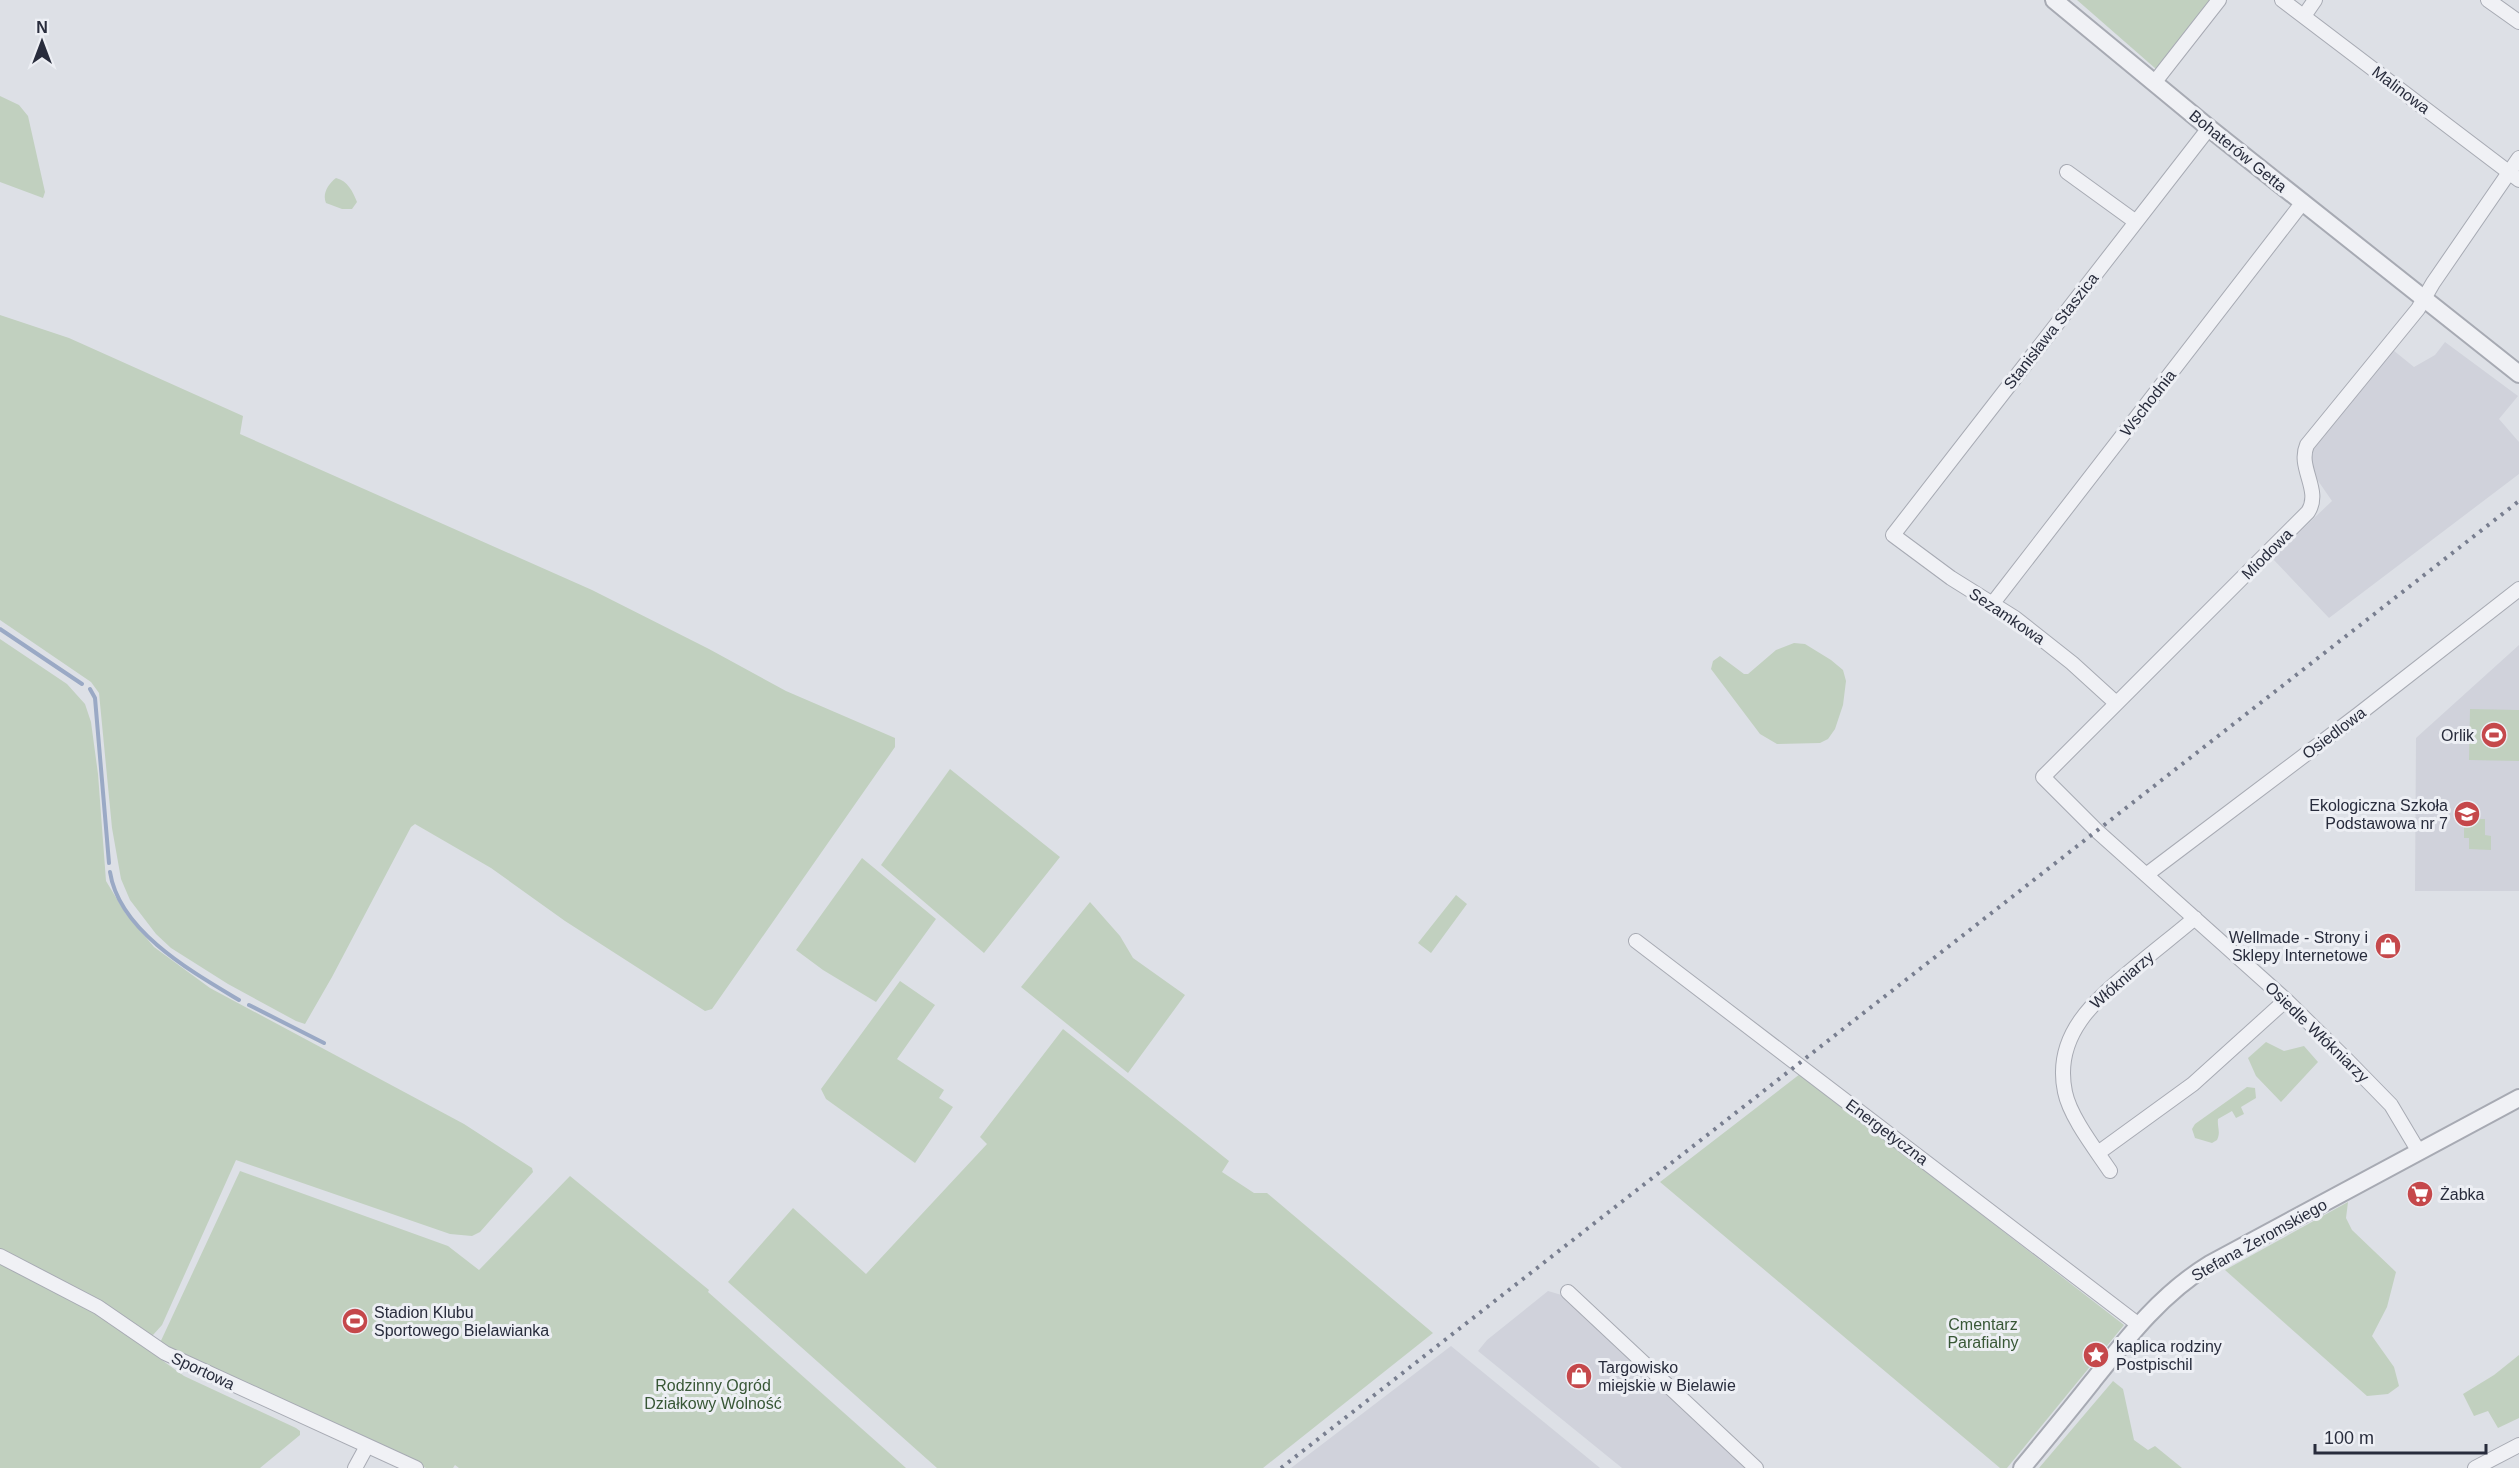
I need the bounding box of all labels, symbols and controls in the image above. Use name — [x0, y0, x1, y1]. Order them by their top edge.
north arrow — [12, 12, 72, 72]
text: N — [36, 19, 48, 36]
street label: Malinowa — [2369, 63, 2433, 117]
street label: Bohaterów Getta — [2186, 107, 2290, 195]
street label: Stanisława Staszica — [2000, 270, 2102, 392]
street label: Wschodnia — [2117, 367, 2179, 439]
street label: Miodowa — [2238, 525, 2296, 583]
street label: Sezamkowa — [1966, 585, 2048, 647]
street label: Osiedlowa — [2299, 704, 2369, 762]
sports icon: Orlik — [2479, 720, 2509, 750]
place label: Orlik — [2441, 727, 2475, 744]
place label: Ekologiczna Szkoła Podstawowa nr 7 — [2309, 797, 2448, 832]
school or university icon: Ekologiczna Szkoła Podstawowa nr 7 — [2452, 799, 2482, 829]
place label: Wellmade - Strony i Sklepy Internetowe — [2229, 929, 2368, 964]
shop icon: Wellmade - Strony i Sklepy Internetowe — [2373, 931, 2403, 961]
street label: Włókniarzy — [2087, 948, 2157, 1012]
street label: Osiedle Włókniarzy — [2262, 978, 2372, 1086]
street label: Energetyczna — [1843, 1096, 1931, 1168]
supermarket icon: Żabka — [2405, 1179, 2435, 1209]
place label: Żabka — [2440, 1185, 2485, 1203]
street label: Stefana Żeromskiego — [2188, 1195, 2330, 1284]
place label: Stadion Klubu Sportowego Bielawianka — [374, 1304, 549, 1339]
sports icon: Stadion Klubu Sportowego Bielawianka — [340, 1306, 370, 1336]
park label: Cmentarz Parafialny — [1947, 1316, 2019, 1351]
place label: kaplica rodziny Postpischil — [2116, 1338, 2222, 1373]
place icon: kaplica rodziny Postpischil — [2081, 1340, 2111, 1370]
street label: Sportowa — [169, 1349, 237, 1393]
place label: Targowisko miejskie w Bielawie — [1598, 1359, 1736, 1394]
shop icon: Targowisko miejskie w Bielawie — [1564, 1361, 1594, 1391]
park label: Rodzinny Ogród Działkowy Wolność — [644, 1377, 782, 1412]
scale bar — [2315, 1417, 2486, 1455]
text: 100 m — [2324, 1428, 2374, 1448]

